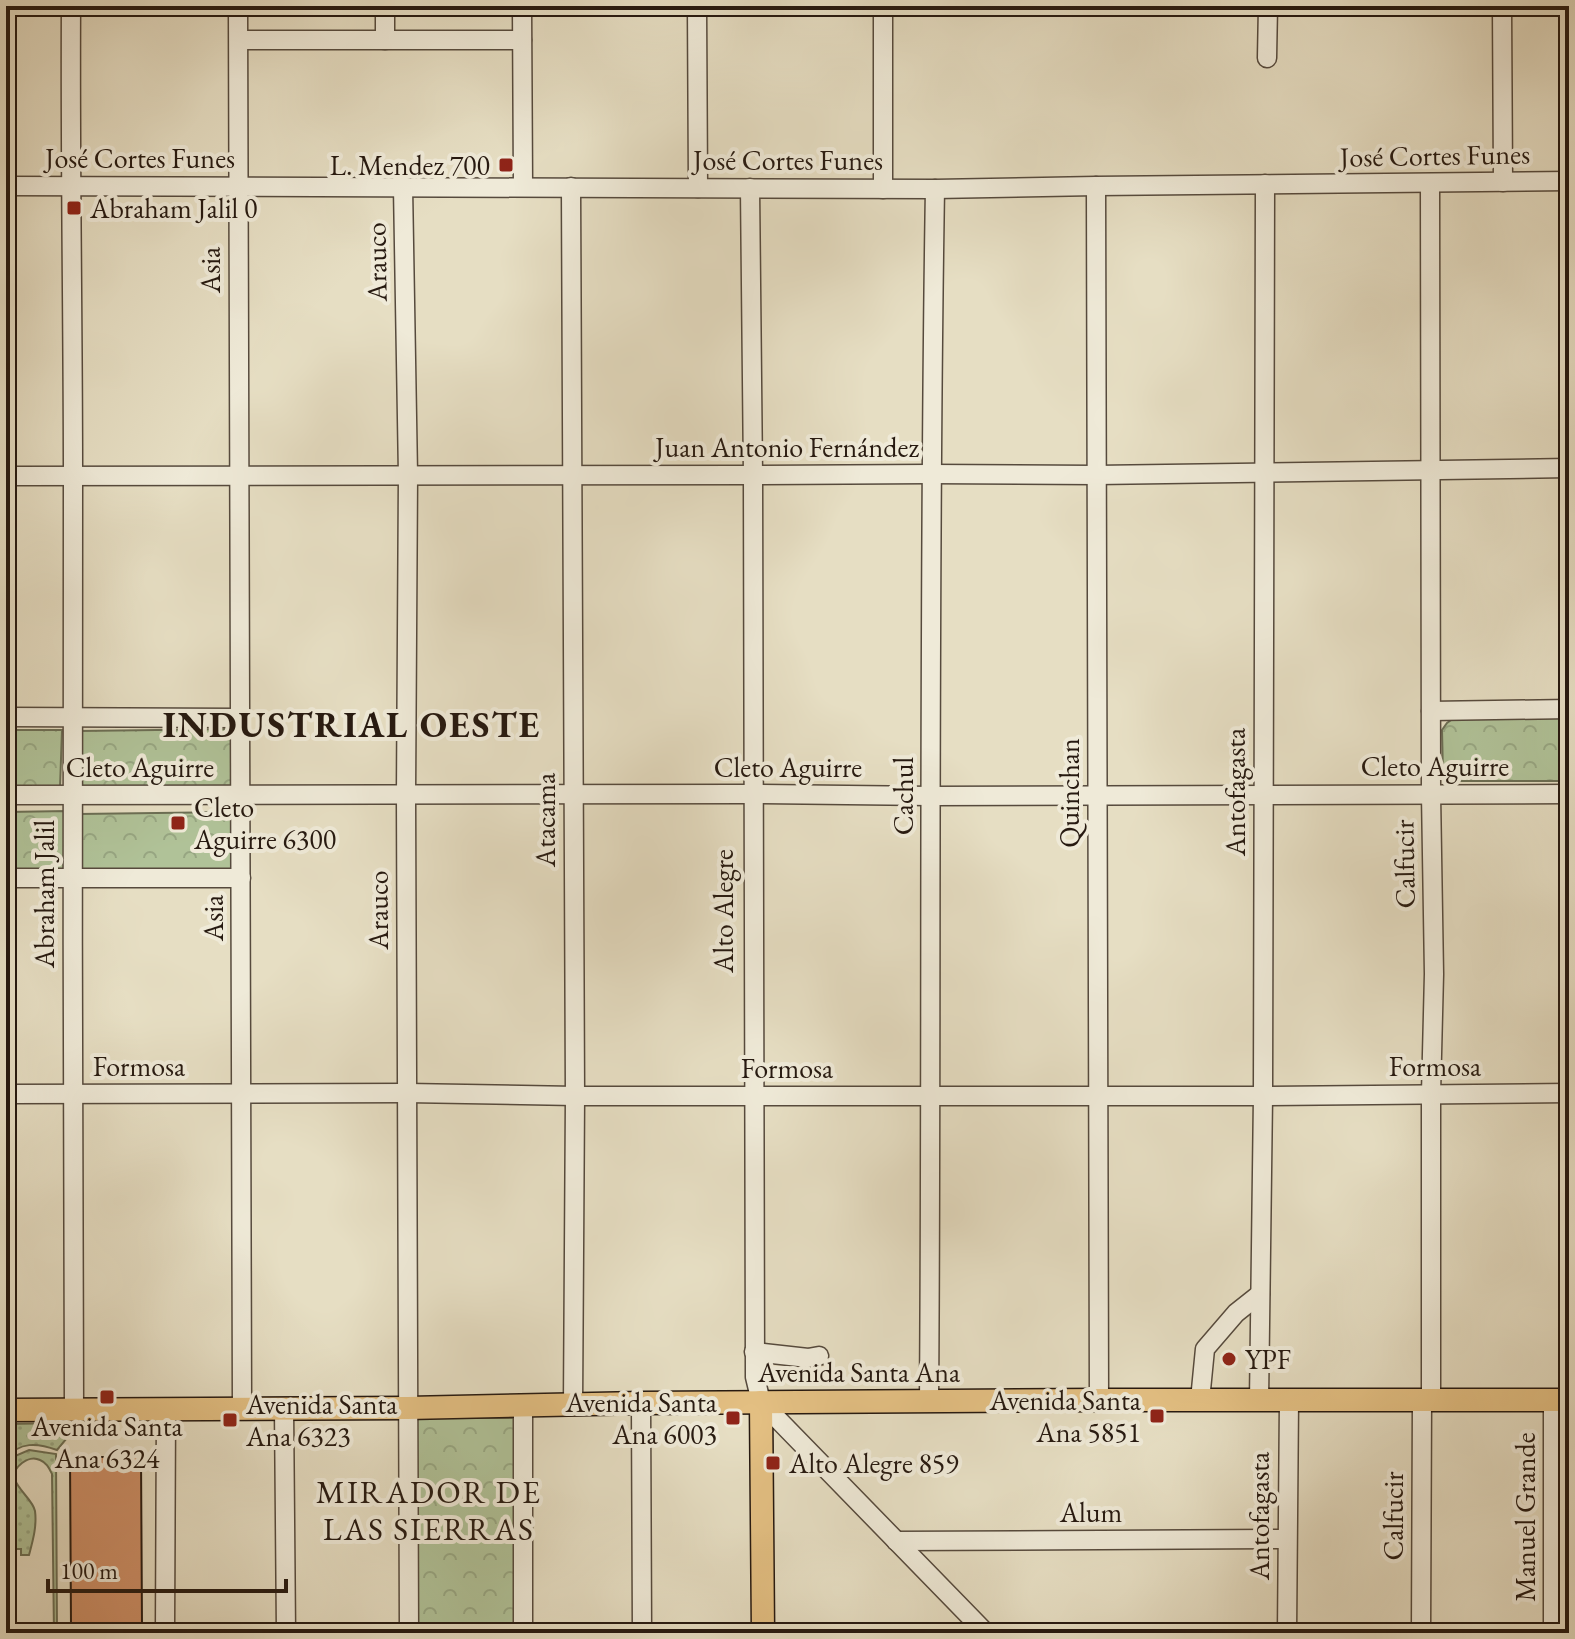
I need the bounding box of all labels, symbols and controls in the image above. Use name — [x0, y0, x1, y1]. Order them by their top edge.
street label: José Cortes Funes — [1338, 135, 1530, 175]
street label: José Cortes Funes — [43, 140, 235, 176]
street label: José Cortes Funes — [691, 142, 883, 178]
place label: L. Mendez 700 — [330, 147, 490, 183]
marker: L. Mendez 700 — [497, 156, 515, 174]
place label: Abraham Jalil 0 — [89, 190, 257, 226]
marker: Abraham Jalil 0 — [65, 199, 83, 217]
street label: Arauco — [357, 222, 395, 303]
street label: Asia — [192, 246, 228, 294]
street label: Juan Antonio Fernández — [653, 429, 919, 465]
district label: INDUSTRIAL OESTE — [163, 701, 541, 748]
street label: Antofagasta — [1217, 727, 1253, 857]
street label: Quinchan — [1051, 738, 1087, 848]
street label: Cleto Aguirre — [1361, 748, 1509, 784]
street label: Cleto Aguirre — [66, 749, 214, 785]
street label: Cleto Aguirre — [714, 749, 862, 785]
street label: Cachul — [885, 757, 921, 835]
street label: Atacama — [527, 772, 563, 868]
place label: Cleto Aguirre 6300 — [193, 789, 336, 857]
marker: Cleto Aguirre 6300 — [169, 814, 187, 832]
street label: Calfucir — [1385, 819, 1423, 909]
street label: Abraham Jalil — [26, 820, 62, 969]
street label: Alto Alegre — [705, 849, 741, 974]
street label: Arauco — [360, 870, 396, 951]
street label: Asia — [195, 894, 231, 942]
street label: Formosa — [93, 1048, 186, 1084]
street label: Formosa — [1389, 1048, 1482, 1084]
street label: Formosa — [741, 1050, 834, 1086]
place label: YPF — [1245, 1341, 1291, 1377]
marker: YPF — [1220, 1350, 1238, 1368]
street label: Avenida Santa Ana — [757, 1354, 961, 1390]
place label: Avenida Santa Ana 5851 — [989, 1382, 1142, 1450]
place label: Avenida Santa Ana 6003 — [565, 1384, 718, 1452]
place label: Avenida Santa Ana 6323 — [245, 1386, 398, 1454]
marker: Avenida Santa Ana 6324 — [98, 1388, 116, 1406]
marker: Avenida Santa Ana 5851 — [1148, 1407, 1166, 1425]
place label: Avenida Santa Ana 6324 — [30, 1408, 184, 1476]
marker: Avenida Santa Ana 6003 — [724, 1409, 742, 1427]
marker: Avenida Santa Ana 6323 — [221, 1411, 239, 1429]
street label: Manuel Grande — [1507, 1432, 1543, 1602]
place label: Alto Alegre 859 — [788, 1445, 959, 1481]
street label: Antofagasta — [1241, 1451, 1277, 1581]
marker: Alto Alegre 859 — [764, 1454, 782, 1472]
district label: MIRADOR DE LAS SIERRAS — [316, 1471, 542, 1550]
street label: Calfucir — [1375, 1471, 1411, 1561]
street label: Alum — [1059, 1494, 1123, 1530]
scale bar — [48, 1543, 286, 1593]
text: 100 m — [60, 1555, 118, 1586]

